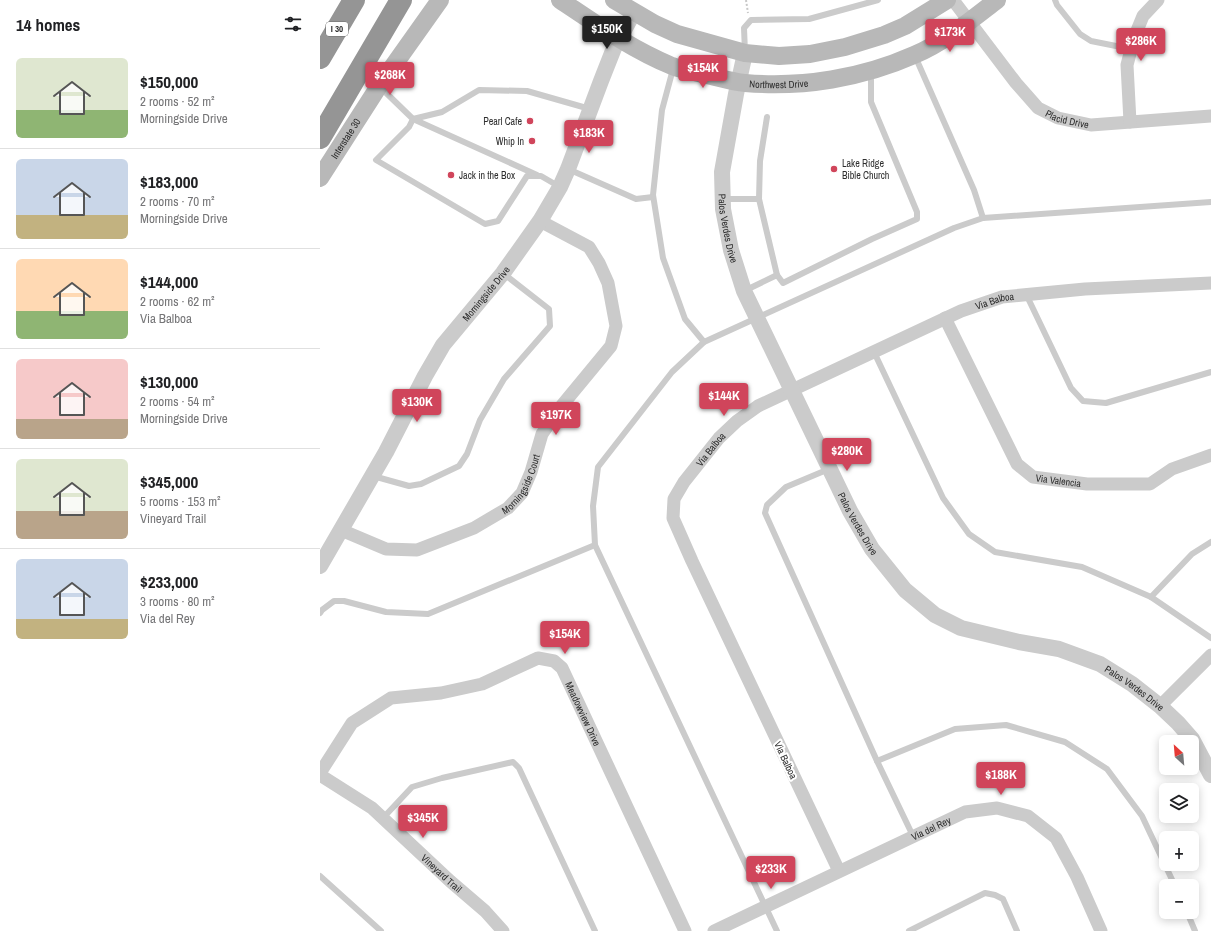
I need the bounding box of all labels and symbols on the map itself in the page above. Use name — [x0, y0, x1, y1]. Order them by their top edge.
pin: $150K — [579, 16, 635, 50]
pin: $173K — [922, 19, 978, 53]
road number: I 30 — [326, 22, 348, 36]
pin: $286K — [1113, 28, 1169, 62]
pin: $154K — [675, 55, 731, 89]
pin: $268K — [362, 62, 418, 96]
street label: Northwest Drive — [749, 77, 809, 91]
street label: Placid Drive — [1043, 107, 1090, 131]
place label: Pearl Cafe — [483, 115, 522, 128]
street label: Interstate 30 — [328, 116, 364, 161]
marker: Pearl Cafe — [525, 116, 535, 126]
pin: $183K — [561, 120, 617, 154]
place label: Whip In — [496, 135, 524, 148]
marker: Whip In — [527, 136, 537, 146]
place label: Lake Ridge Bible Church — [842, 157, 889, 182]
marker: Lake Ridge Bible Church — [829, 164, 839, 174]
place label: Jack in the Box — [459, 169, 516, 182]
marker: Jack in the Box — [446, 170, 456, 180]
street label: Palos Verdes Drive — [716, 193, 741, 265]
street label: Morningside Drive — [460, 263, 513, 324]
street label: Via Balboa — [973, 290, 1015, 313]
pin: $144K — [696, 383, 752, 417]
pin: $130K — [389, 389, 445, 423]
pin: $197K — [528, 402, 584, 436]
street label: Via Balboa — [693, 429, 728, 469]
pin: $280K — [819, 438, 875, 472]
street label: Morningside Court — [499, 452, 543, 517]
street label: Via Valencia — [1035, 471, 1082, 490]
street label: Palos Verdes Drive — [835, 490, 881, 558]
pin: $154K — [537, 621, 593, 655]
street label: Palos Verdes Drive — [1102, 663, 1167, 714]
street label: Meadowview Drive — [562, 680, 604, 749]
north arrow — [1159, 735, 1199, 775]
street label: Via Balboa — [771, 739, 800, 781]
pin: $188K — [973, 762, 1029, 796]
pin: $345K — [395, 805, 451, 839]
street label: Via del Rey — [909, 813, 954, 844]
street label: Vineyard Trail — [418, 851, 465, 896]
pin: $233K — [743, 856, 799, 890]

